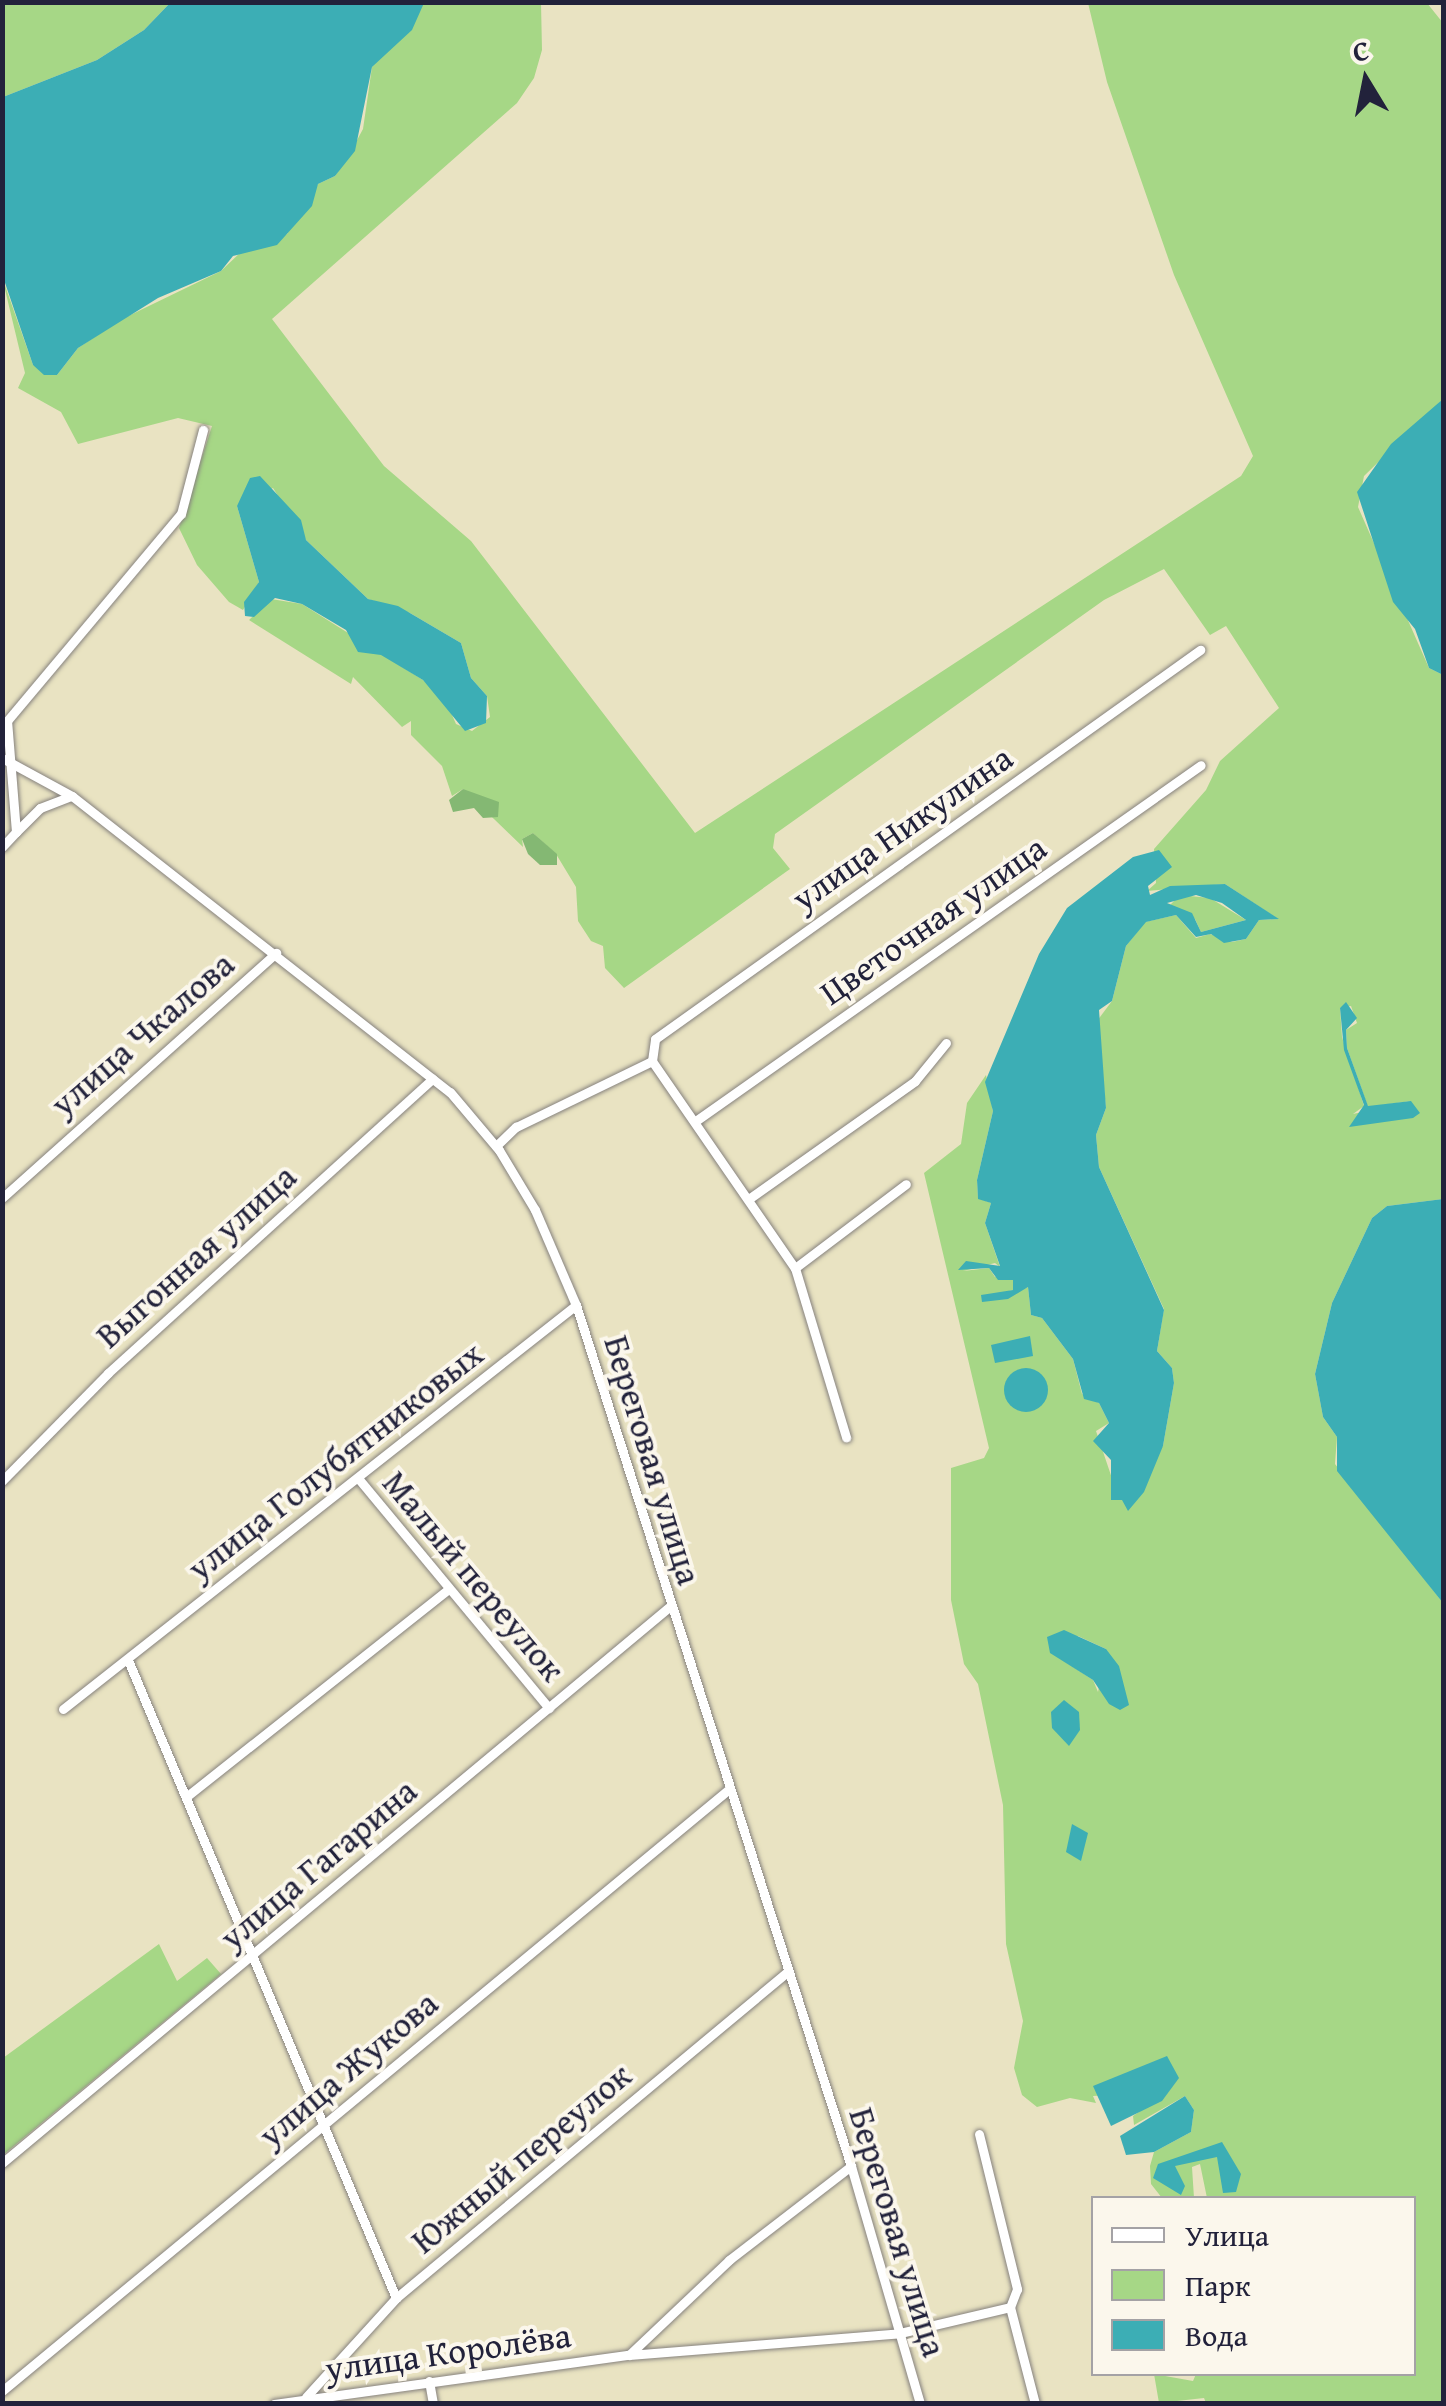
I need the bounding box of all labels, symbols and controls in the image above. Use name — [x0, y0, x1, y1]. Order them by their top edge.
text: С — [1349, 28, 1372, 72]
north arrow — [1316, 30, 1416, 130]
street label: улица Никулина — [784, 736, 1020, 920]
street label: Цветочная улица — [812, 826, 1054, 1014]
street label: улица Чкалова — [42, 943, 242, 1125]
street label: Выгонная улица — [88, 1155, 304, 1357]
street label: Береговая улица — [595, 1331, 711, 1589]
street label: улица Голубятниковых — [179, 1333, 491, 1589]
street label: Малый переулок — [374, 1462, 574, 1690]
street label: улица Гагарина — [211, 1770, 425, 1958]
street label: улица Жукова — [250, 1982, 446, 2156]
street label: Южный переулок — [403, 2054, 639, 2262]
street label: Береговая улица — [840, 2103, 956, 2361]
legend — [1091, 2196, 1416, 2376]
text: Улица — [1185, 2213, 1269, 2257]
text: Парк — [1185, 2263, 1251, 2307]
text: Вода — [1185, 2313, 1248, 2357]
street label: улица Королёва — [322, 2314, 574, 2390]

